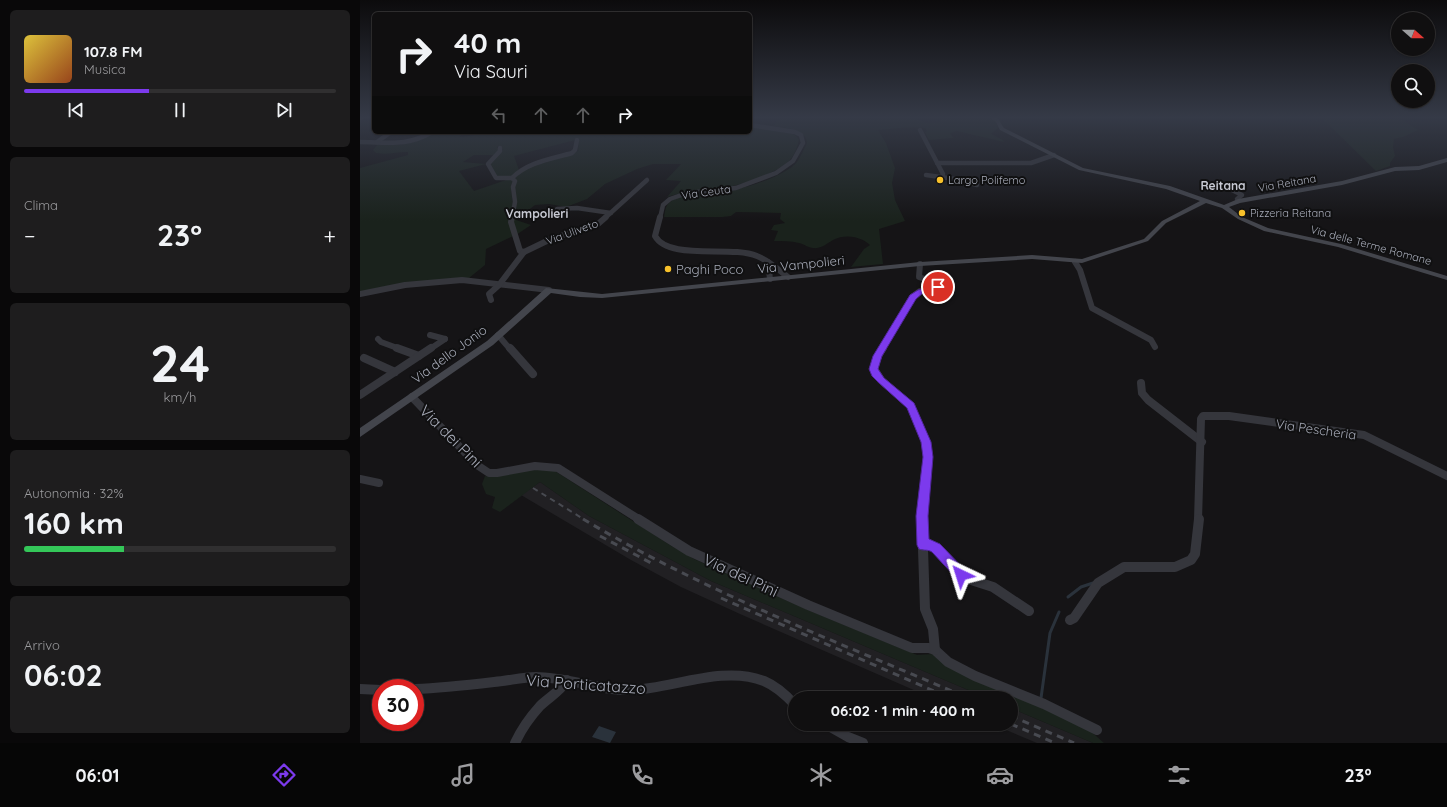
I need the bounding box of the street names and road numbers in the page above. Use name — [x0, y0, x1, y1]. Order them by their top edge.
street label: Via Reitana — [1257, 171, 1317, 195]
street label: Via Ceuta — [681, 182, 731, 202]
street label: Via Uliveto — [544, 216, 600, 248]
street label: Via delle Terme Romane — [1309, 222, 1433, 268]
street label: Via Vampolieri — [757, 251, 845, 277]
street label: Via dello Jonio — [408, 321, 490, 387]
street label: Via dei Pini — [416, 401, 486, 471]
street label: Via Pescheria — [1275, 415, 1357, 443]
street label: Via dei Pini — [700, 549, 782, 601]
street label: Via Porticatazzo — [525, 670, 647, 698]

